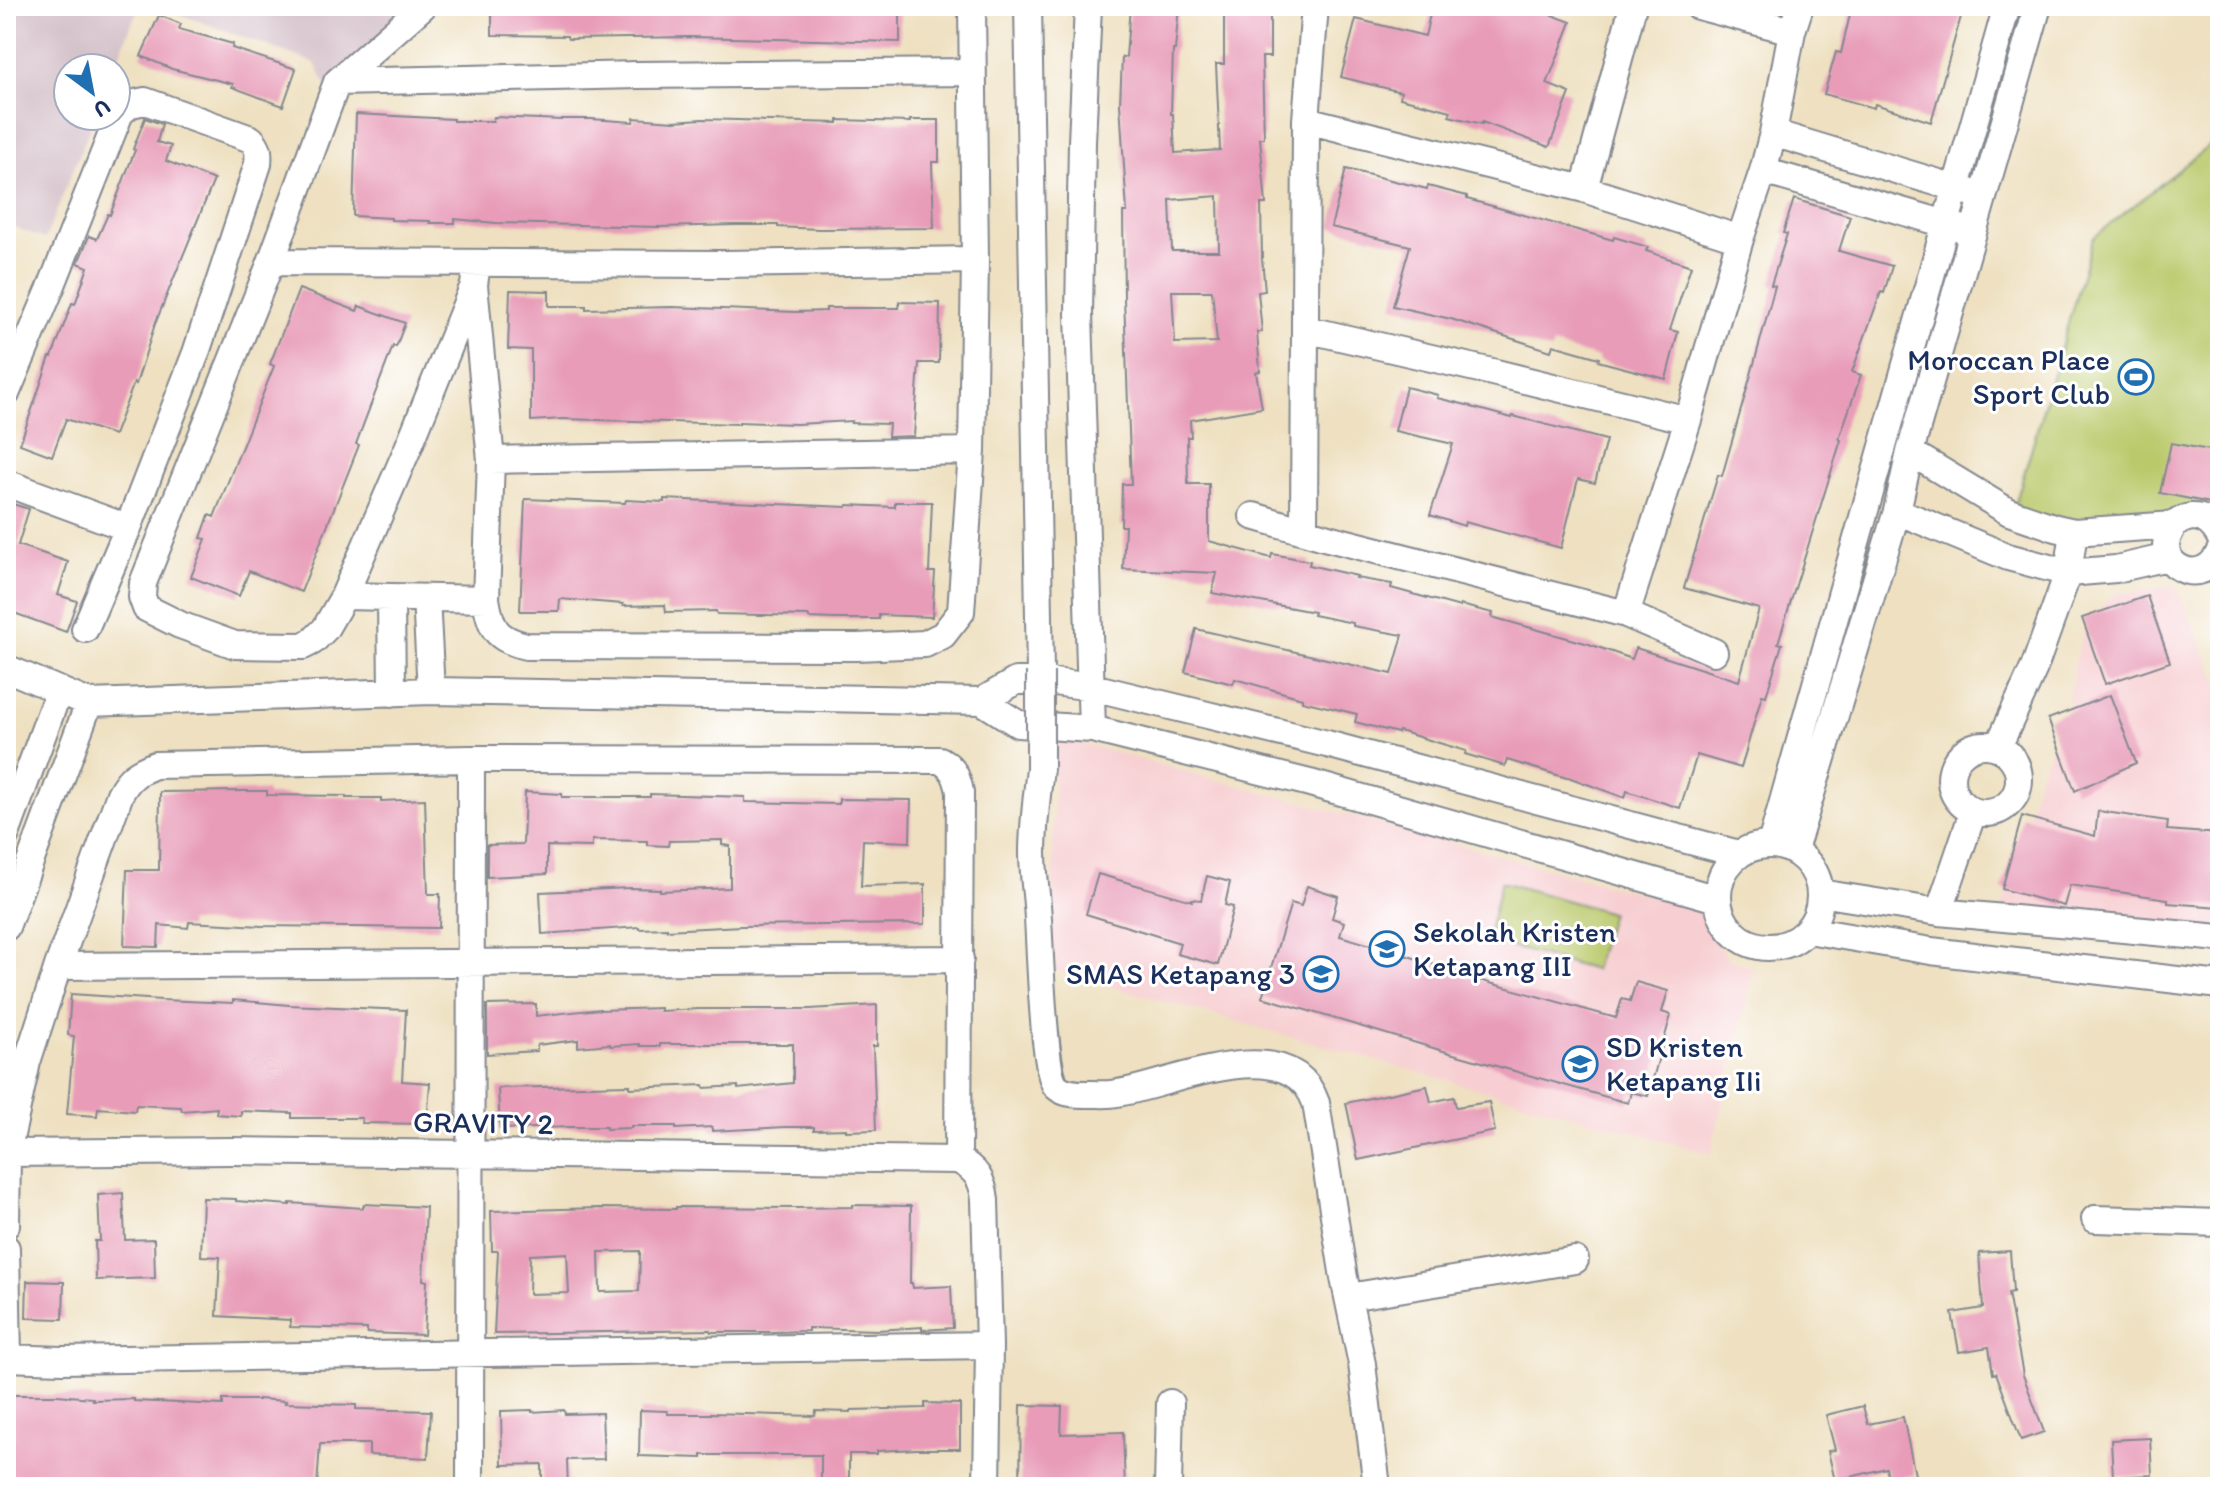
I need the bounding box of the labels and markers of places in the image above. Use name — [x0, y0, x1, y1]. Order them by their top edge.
place label: Moroccan Place Sport Club — [1907, 341, 2110, 412]
sports icon: Moroccan Place Sport Club — [2117, 358, 2155, 396]
place label: Sekolah Kristen Ketapang III — [1413, 913, 1616, 984]
school or university icon: Sekolah Kristen Ketapang III — [1368, 930, 1406, 968]
place label: SMAS Ketapang 3 — [1066, 955, 1295, 992]
school or university icon: SMAS Ketapang 3 — [1302, 955, 1340, 993]
place label: SD Kristen Ketapang IIi — [1606, 1028, 1762, 1099]
school or university icon: SD Kristen Ketapang IIi — [1561, 1045, 1599, 1083]

